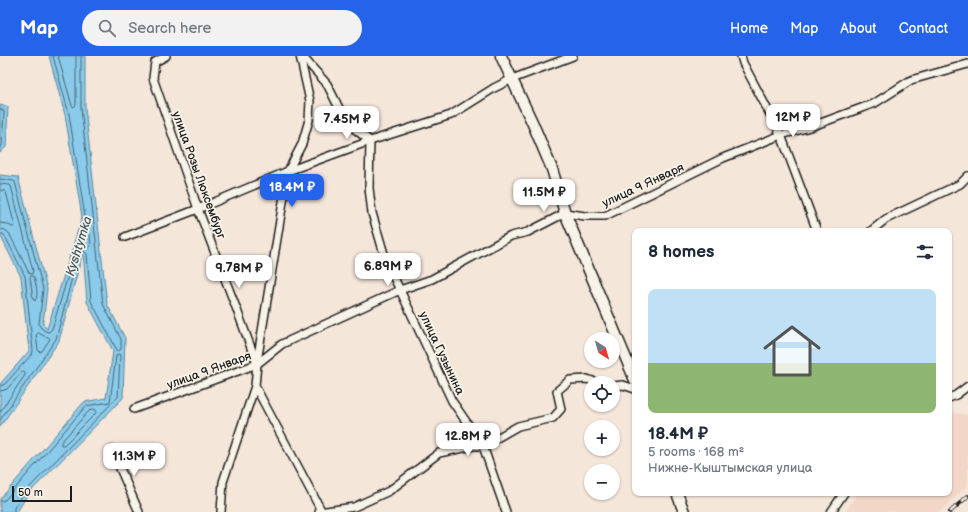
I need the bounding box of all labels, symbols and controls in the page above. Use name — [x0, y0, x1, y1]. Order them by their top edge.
search box — [82, 10, 362, 46]
text: Map — [20, 17, 58, 40]
icon: search — [96, 17, 118, 39]
text: Search here — [128, 19, 211, 38]
text: Home — [730, 20, 768, 37]
text: Map — [790, 20, 818, 37]
text: About — [840, 20, 877, 37]
text: Contact — [899, 20, 948, 37]
pin: 12M ₽ — [765, 104, 821, 138]
pin: 7.45M ₽ — [310, 106, 384, 140]
street label: улица Розы Люксембург — [168, 109, 229, 241]
text: 12M ₽ — [775, 109, 811, 125]
text: 7.45M ₽ — [323, 111, 371, 127]
street label: улица 9 Января — [600, 160, 687, 211]
pin: 18.4M ₽ — [255, 174, 329, 208]
text: 18.4M ₽ — [269, 179, 315, 195]
pin: 11.5M ₽ — [507, 179, 581, 213]
text: 11.5M ₽ — [522, 184, 566, 200]
water label: Kyshtymka — [62, 214, 96, 278]
icon: filters — [914, 241, 936, 263]
text: 8 homes — [648, 242, 714, 262]
pin: 6.89M ₽ — [351, 253, 425, 287]
pin: 9.78M ₽ — [202, 255, 276, 289]
text: 6.89M ₽ — [364, 258, 412, 274]
text: 9.78M ₽ — [215, 260, 263, 276]
street label: улица Гузынина — [416, 309, 467, 397]
icon: home — [756, 315, 828, 387]
north arrow — [584, 332, 620, 368]
map controls — [584, 332, 620, 500]
street label: улица 9 Января — [165, 348, 254, 393]
button: locate — [584, 376, 620, 412]
button: + — [584, 420, 620, 456]
pin: 12.8M ₽ — [431, 423, 505, 457]
text: 18.4M ₽ — [648, 424, 708, 444]
text: 12.8M ₽ — [445, 428, 491, 444]
pin: 11.3M ₽ — [97, 443, 171, 477]
text: 5 rooms · 168 m² — [648, 444, 744, 460]
text: 11.3M ₽ — [112, 448, 156, 464]
text: Нижне-Кыштымская улица — [648, 460, 812, 476]
button: − — [584, 464, 620, 500]
scale bar — [12, 484, 72, 503]
text: 50 m — [18, 486, 43, 499]

